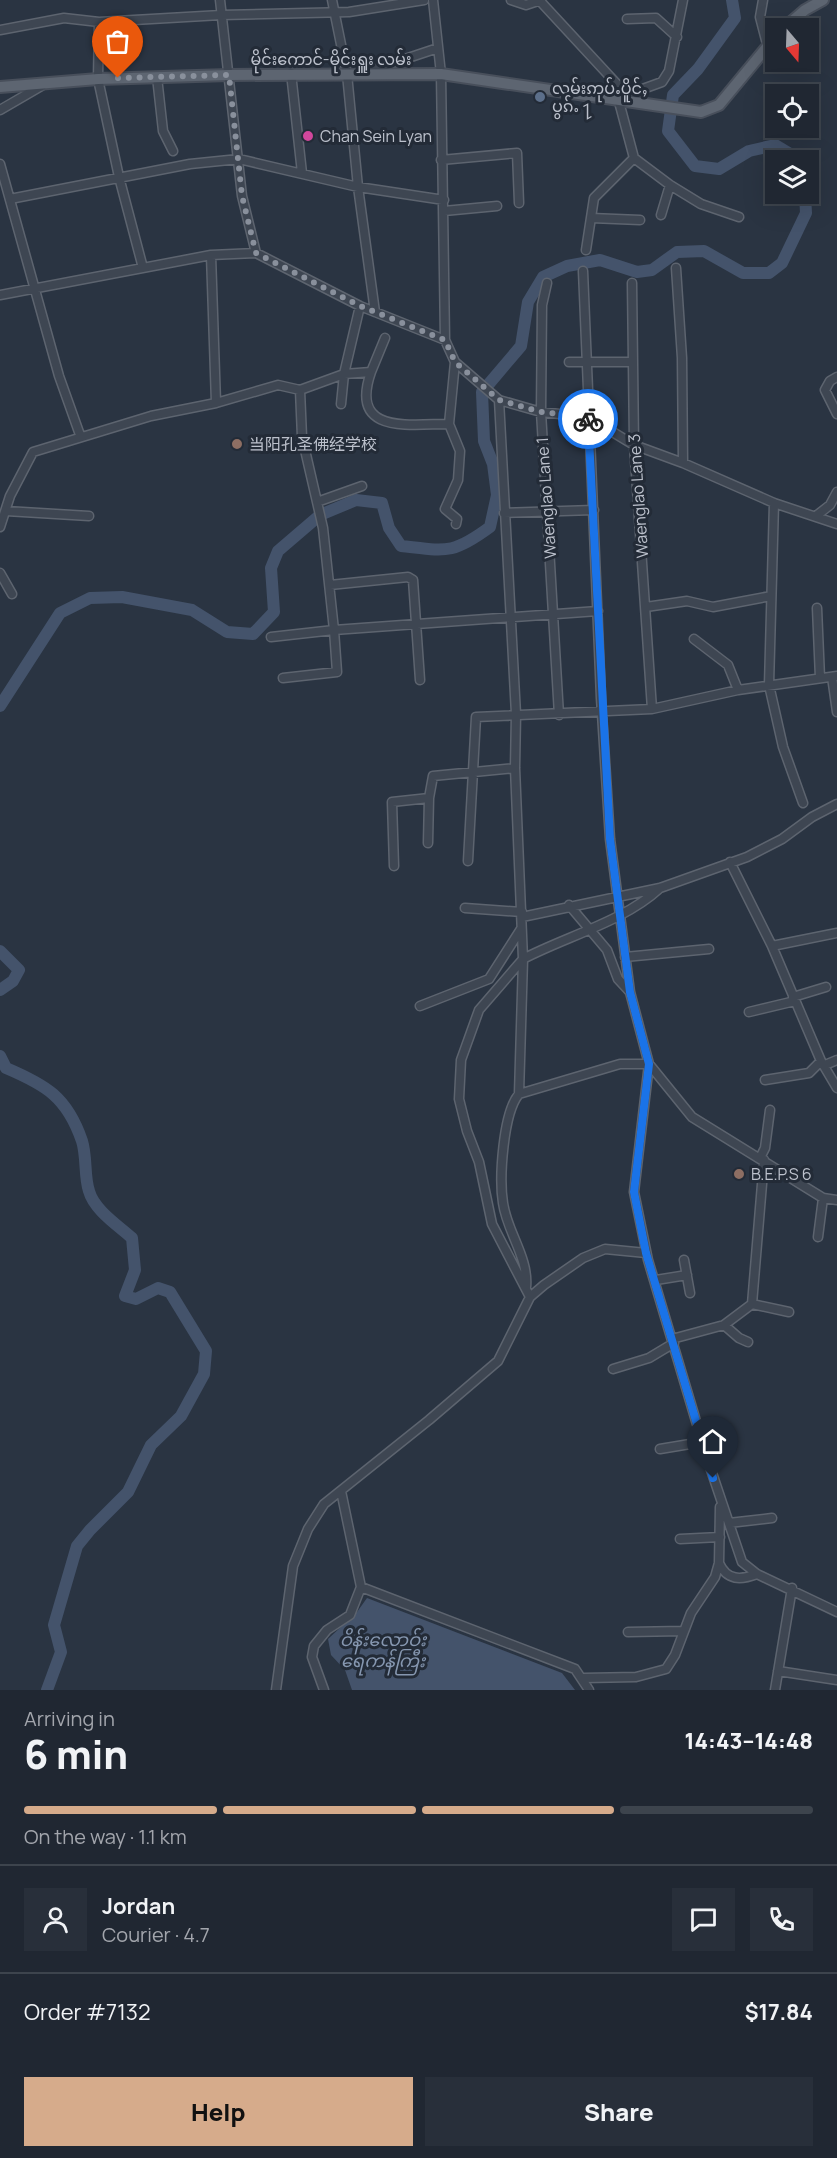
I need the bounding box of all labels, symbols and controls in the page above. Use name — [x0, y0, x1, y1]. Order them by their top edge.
pin — [92, 16, 143, 78]
north arrow — [765, 18, 819, 72]
map controls — [765, 18, 819, 204]
icon: bag — [101, 25, 134, 58]
street label: မိုင်းကောင်-မိုင်းရှူး လမ်း — [251, 48, 411, 74]
place label: လုမ်းဢုပ်ႉပိူင်ႇ ပွၵ်ႉ ႑ — [552, 77, 647, 120]
button: locate — [765, 84, 819, 138]
marker: လုမ်းဢုပ်ႉပိူင်ႇ ပွၵ်ႉ ႑ — [533, 90, 547, 104]
place label: Chan Sein Lyan — [320, 125, 432, 147]
marker: Chan Sein Lyan — [301, 129, 315, 143]
button: layers — [765, 150, 819, 204]
courier — [558, 389, 618, 449]
icon: bike — [572, 403, 605, 436]
place label: 当阳孔圣佛经学校 — [249, 433, 377, 455]
street label: Waenglao Lane 3 — [623, 433, 653, 559]
street label: Waenglao Lane 1 — [531, 436, 561, 560]
marker: 当阳孔圣佛经学校 — [230, 437, 244, 451]
place label: B.E.P.S 6 — [751, 1163, 812, 1185]
marker: B.E.P.S 6 — [732, 1167, 746, 1181]
pin — [687, 1416, 738, 1478]
icon: home — [696, 1425, 729, 1458]
water label: ဝိန်းလောဝ်း ရေကန်ကြီး — [340, 1627, 428, 1676]
text: Arriving in — [24, 1705, 115, 1732]
text: 14:43–14:48 — [685, 1726, 813, 1756]
text: 6 min — [24, 1727, 128, 1781]
text: On the way · 1.1 km — [24, 1823, 187, 1850]
button: person — [24, 1888, 87, 1951]
button: chat — [672, 1888, 735, 1951]
button: phone — [750, 1888, 813, 1951]
text: Jordan — [102, 1891, 175, 1921]
text: Courier · 4.7 — [102, 1921, 210, 1948]
text: Order #7132 — [24, 1997, 150, 2027]
text: $17.84 — [745, 1997, 813, 2027]
button: Help — [24, 2077, 413, 2146]
button: Share — [425, 2077, 813, 2146]

